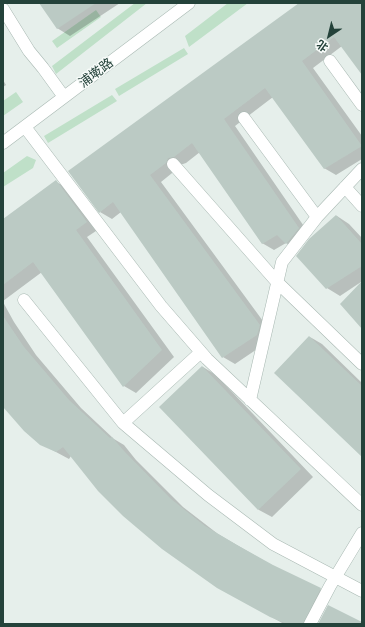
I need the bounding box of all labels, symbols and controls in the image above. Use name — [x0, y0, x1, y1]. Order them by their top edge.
north arrow — [309, 16, 349, 56]
text: 北 — [314, 38, 330, 54]
street label: 浦墘路 — [76, 55, 116, 91]

